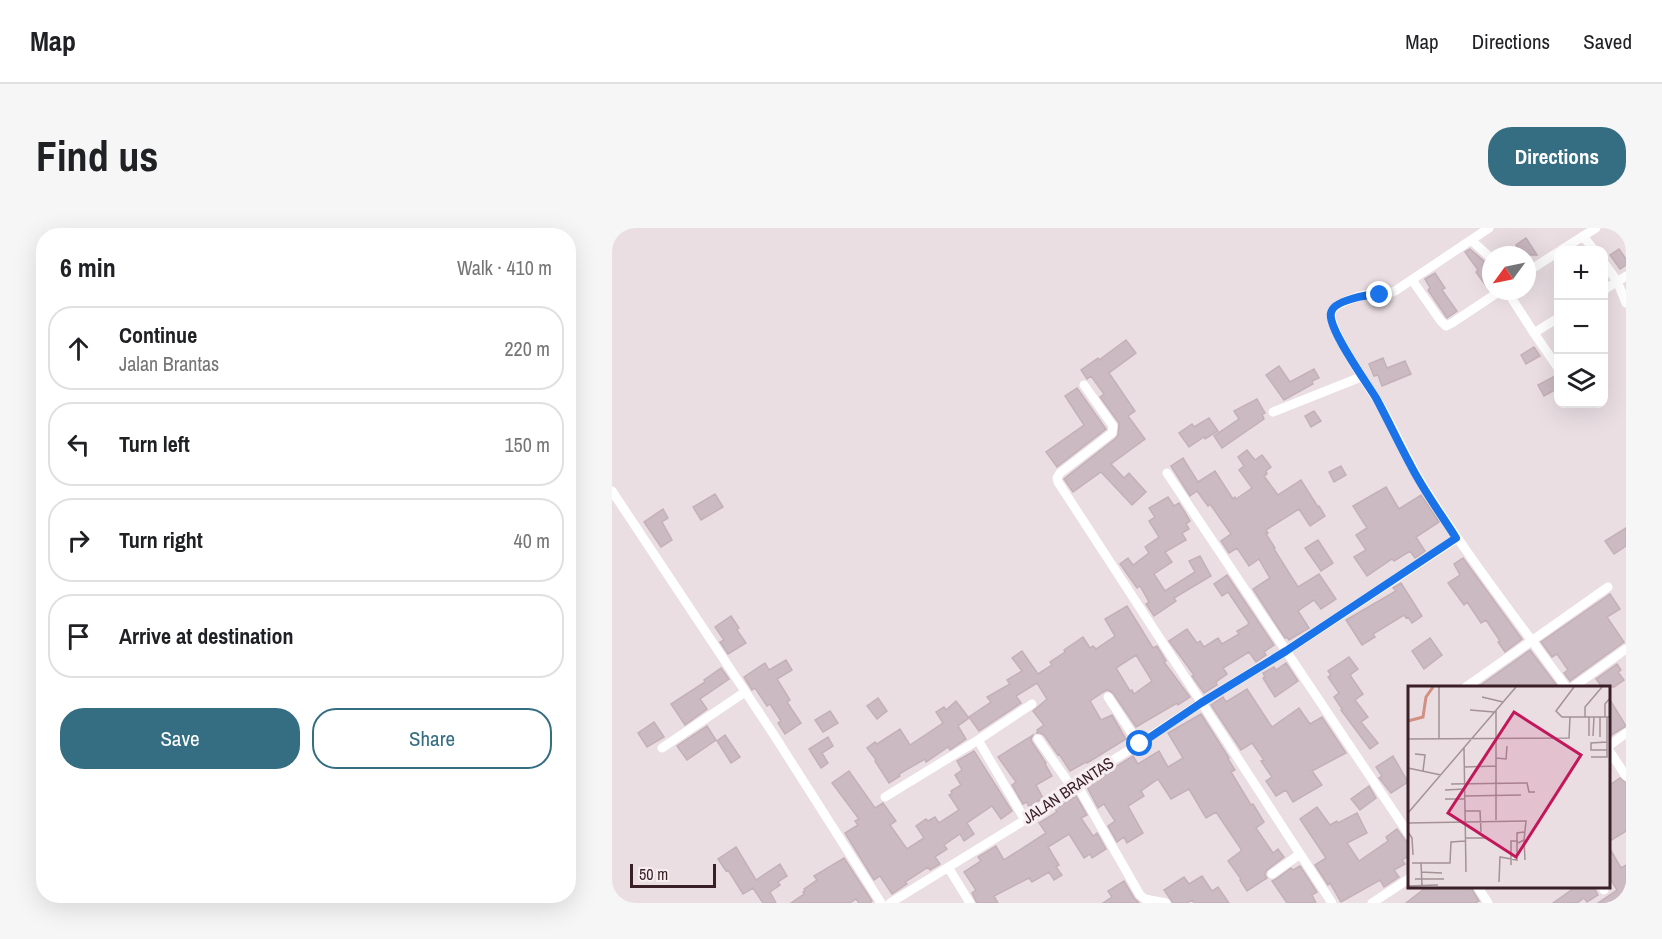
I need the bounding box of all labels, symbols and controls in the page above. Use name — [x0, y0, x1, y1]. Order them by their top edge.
text: Map — [30, 22, 76, 60]
text: Map — [1405, 27, 1439, 56]
text: Directions — [1472, 27, 1550, 56]
text: Saved — [1583, 27, 1632, 56]
button: Directions — [1488, 127, 1626, 186]
text: Find us — [36, 128, 158, 184]
north arrow — [1482, 246, 1536, 300]
map controls — [1554, 246, 1608, 408]
button: + — [1554, 246, 1608, 300]
text: 6 min — [60, 250, 116, 285]
text: Walk · 410 m — [457, 254, 552, 281]
route end — [1366, 281, 1392, 307]
button: − — [1554, 300, 1608, 354]
text: Continue — [119, 320, 197, 350]
icon: ahead — [62, 332, 95, 365]
text: 220 m — [504, 335, 550, 362]
text: Jalan Brantas — [119, 350, 219, 377]
button: layers — [1554, 354, 1608, 408]
icon: left — [62, 428, 95, 461]
text: Turn left — [119, 429, 190, 459]
text: 150 m — [504, 431, 550, 458]
icon: right — [62, 524, 95, 557]
text: Turn right — [119, 525, 203, 555]
text: 40 m — [514, 527, 550, 554]
icon: arrive — [62, 620, 95, 653]
text: Arrive at destination — [119, 621, 293, 651]
inset map — [1408, 686, 1611, 888]
button: Save — [60, 708, 300, 769]
button: Share — [312, 708, 552, 769]
route start — [1126, 730, 1152, 756]
street label: JALAN BRANTAS — [1018, 751, 1118, 829]
scale bar — [630, 861, 716, 888]
text: 50 m — [639, 863, 668, 885]

